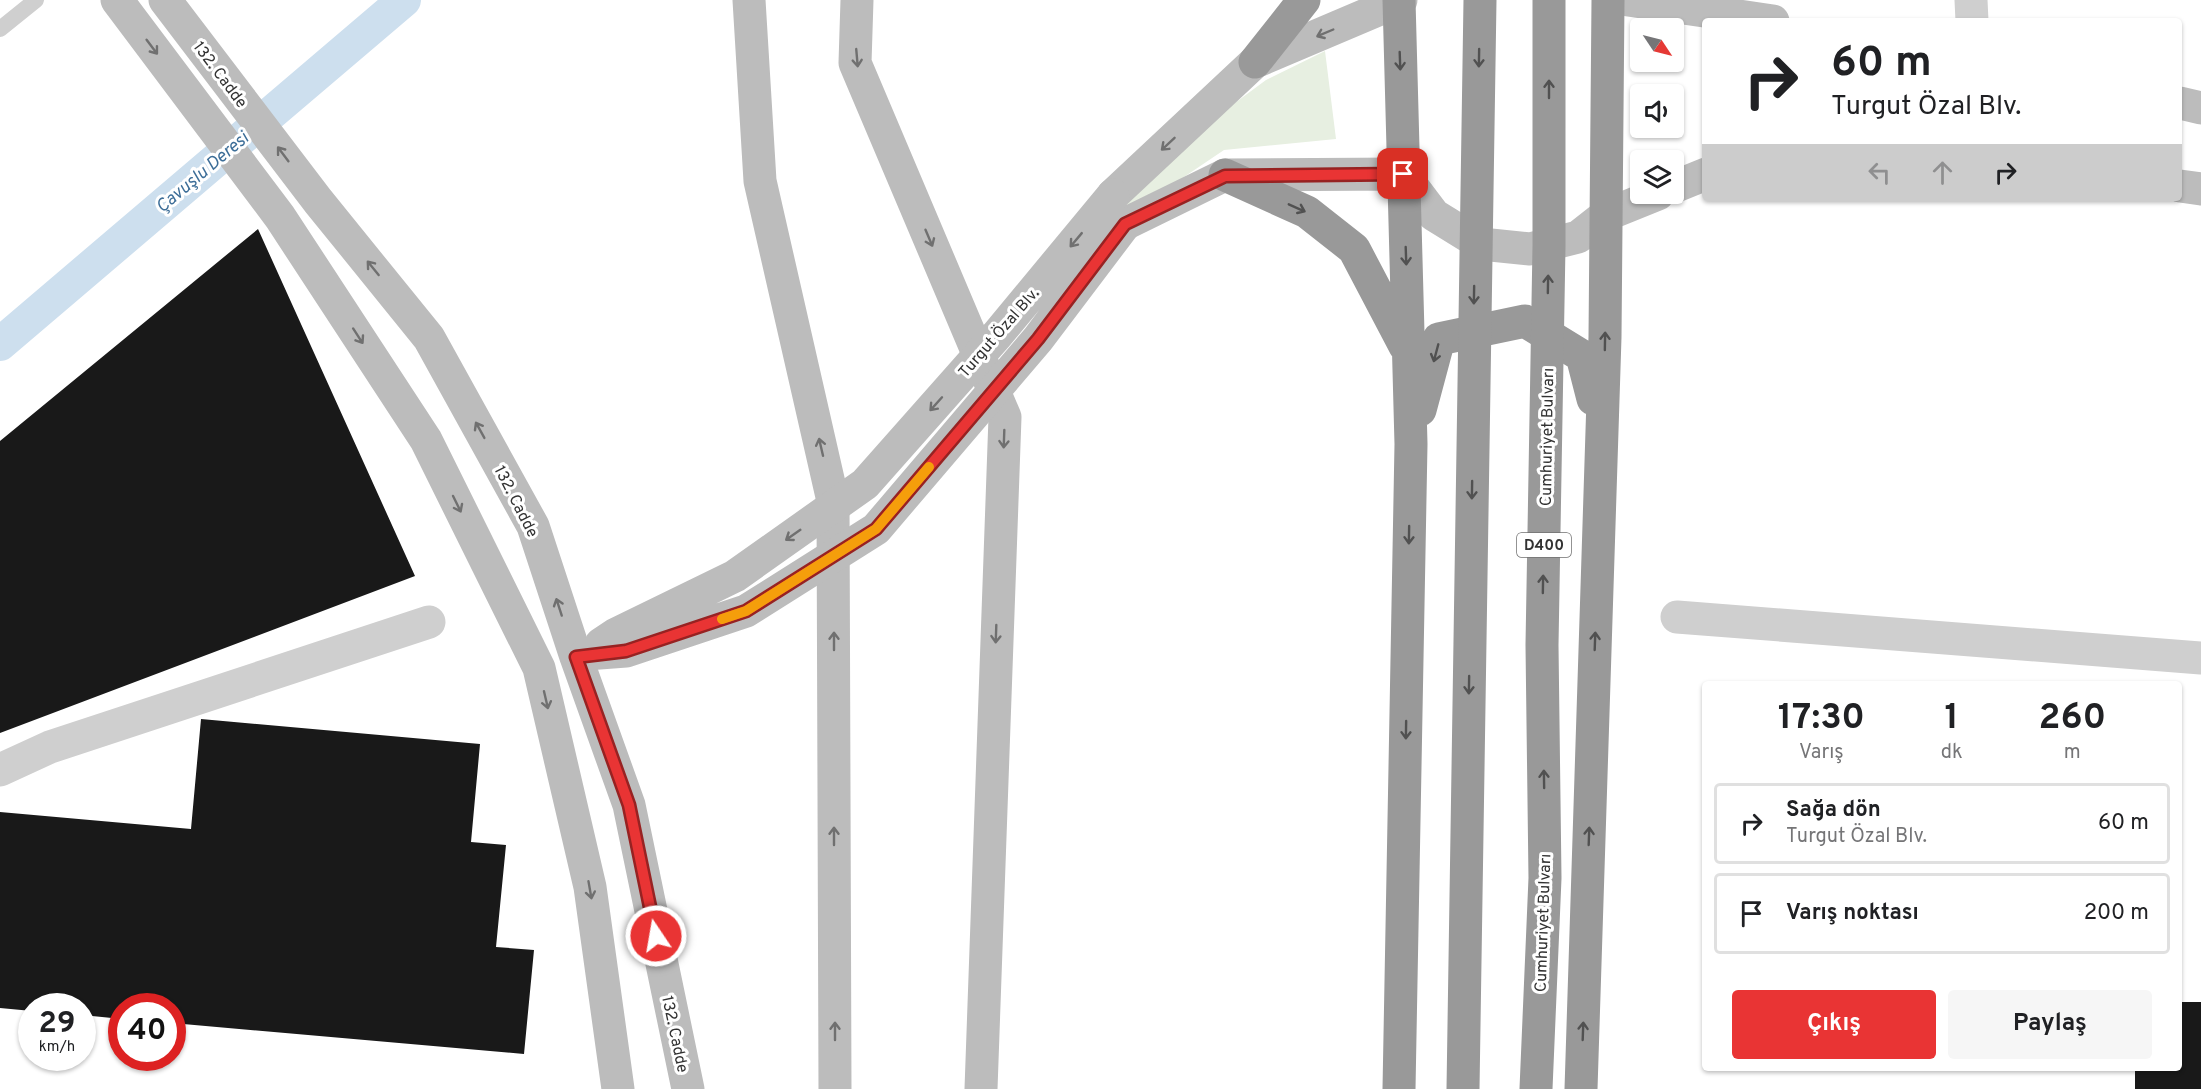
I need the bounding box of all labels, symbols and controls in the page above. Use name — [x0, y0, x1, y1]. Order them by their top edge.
north arrow — [1630, 18, 1684, 72]
map controls — [1630, 18, 1684, 204]
one-way arrow — [1316, 28, 1335, 39]
one-way arrow — [146, 38, 159, 54]
street label: 132. Cadde — [188, 38, 251, 112]
text: 60 m — [1831, 38, 1932, 91]
icon: right — [1732, 42, 1810, 120]
one-way arrow — [852, 48, 863, 68]
one-way arrow — [1473, 48, 1485, 68]
one-way arrow — [1394, 50, 1406, 70]
one-way arrow — [1543, 79, 1555, 99]
button: sound — [1630, 84, 1684, 138]
text: Turgut Özal Blv. — [1831, 90, 2021, 124]
water label: Çavuşlu Deresi — [152, 127, 255, 219]
one-way arrow — [1161, 137, 1176, 151]
one-way arrow — [276, 147, 289, 163]
pin — [1377, 148, 1428, 199]
button: layers — [1630, 150, 1684, 204]
icon: left — [1863, 156, 1896, 189]
icon: ahead — [1926, 156, 1959, 189]
icon: right — [1989, 156, 2022, 189]
icon: arrive — [1386, 157, 1419, 190]
one-way arrow — [1288, 202, 1306, 214]
one-way arrow — [924, 229, 935, 247]
one-way arrow — [1069, 232, 1083, 247]
one-way arrow — [1400, 245, 1411, 265]
one-way arrow — [366, 261, 380, 276]
one-way arrow — [1543, 274, 1554, 294]
street label: Turgut Özal Blv. — [953, 283, 1044, 382]
one-way arrow — [1469, 285, 1480, 305]
one-way arrow — [353, 327, 365, 344]
one-way arrow — [1599, 331, 1610, 351]
one-way arrow — [1429, 343, 1441, 362]
street label: Cumhuriyet Bulvarı — [1537, 368, 1559, 506]
one-way arrow — [929, 396, 943, 411]
one-way arrow — [474, 422, 486, 439]
one-way arrow — [999, 429, 1010, 449]
one-way arrow — [814, 438, 826, 457]
street label: 132. Cadde — [489, 463, 542, 541]
one-way arrow — [1466, 480, 1477, 500]
one-way arrow — [452, 494, 464, 512]
one-way arrow — [1403, 524, 1415, 544]
one-way arrow — [785, 529, 801, 541]
road number: D400 — [1517, 533, 1571, 557]
one-way arrow — [1538, 574, 1549, 594]
one-way arrow — [553, 598, 564, 617]
one-way arrow — [991, 623, 1002, 643]
one-way arrow — [828, 631, 840, 651]
one-way arrow — [1590, 631, 1601, 651]
one-way arrow — [1463, 675, 1475, 695]
one-way arrow — [541, 690, 552, 709]
text: 17:30 — [1778, 696, 1865, 742]
text: 1 — [1944, 696, 1959, 742]
text: 260 — [2038, 696, 2106, 742]
one-way arrow — [1400, 719, 1412, 739]
text: Varış — [1799, 740, 1844, 766]
text: dk — [1941, 740, 1963, 766]
text: m — [2064, 740, 2081, 766]
one-way arrow — [1538, 769, 1550, 789]
text: Sağa dön — [1786, 797, 1881, 824]
icon: right — [1735, 807, 1768, 840]
text: 60 m — [2098, 810, 2149, 837]
text: Turgut Özal Blv. — [1786, 824, 1927, 850]
one-way arrow — [828, 826, 840, 846]
one-way arrow — [1584, 826, 1595, 846]
street label: Cumhuriyet Bulvarı — [1532, 854, 1556, 993]
one-way arrow — [585, 880, 596, 899]
icon: arrive — [1735, 897, 1768, 930]
text: Varış noktası — [1786, 900, 1919, 927]
text: 200 m — [2084, 900, 2149, 927]
position arrow — [624, 904, 688, 968]
button: Çıkış — [1732, 990, 1936, 1059]
button: Paylaş — [1948, 990, 2152, 1059]
speed limit sign: 40 — [108, 993, 186, 1071]
street label: 132. Cadde — [656, 994, 692, 1075]
text: 29 — [39, 1006, 75, 1043]
one-way arrow — [829, 1021, 841, 1041]
one-way arrow — [1578, 1021, 1589, 1041]
text: km/h — [39, 1038, 75, 1057]

